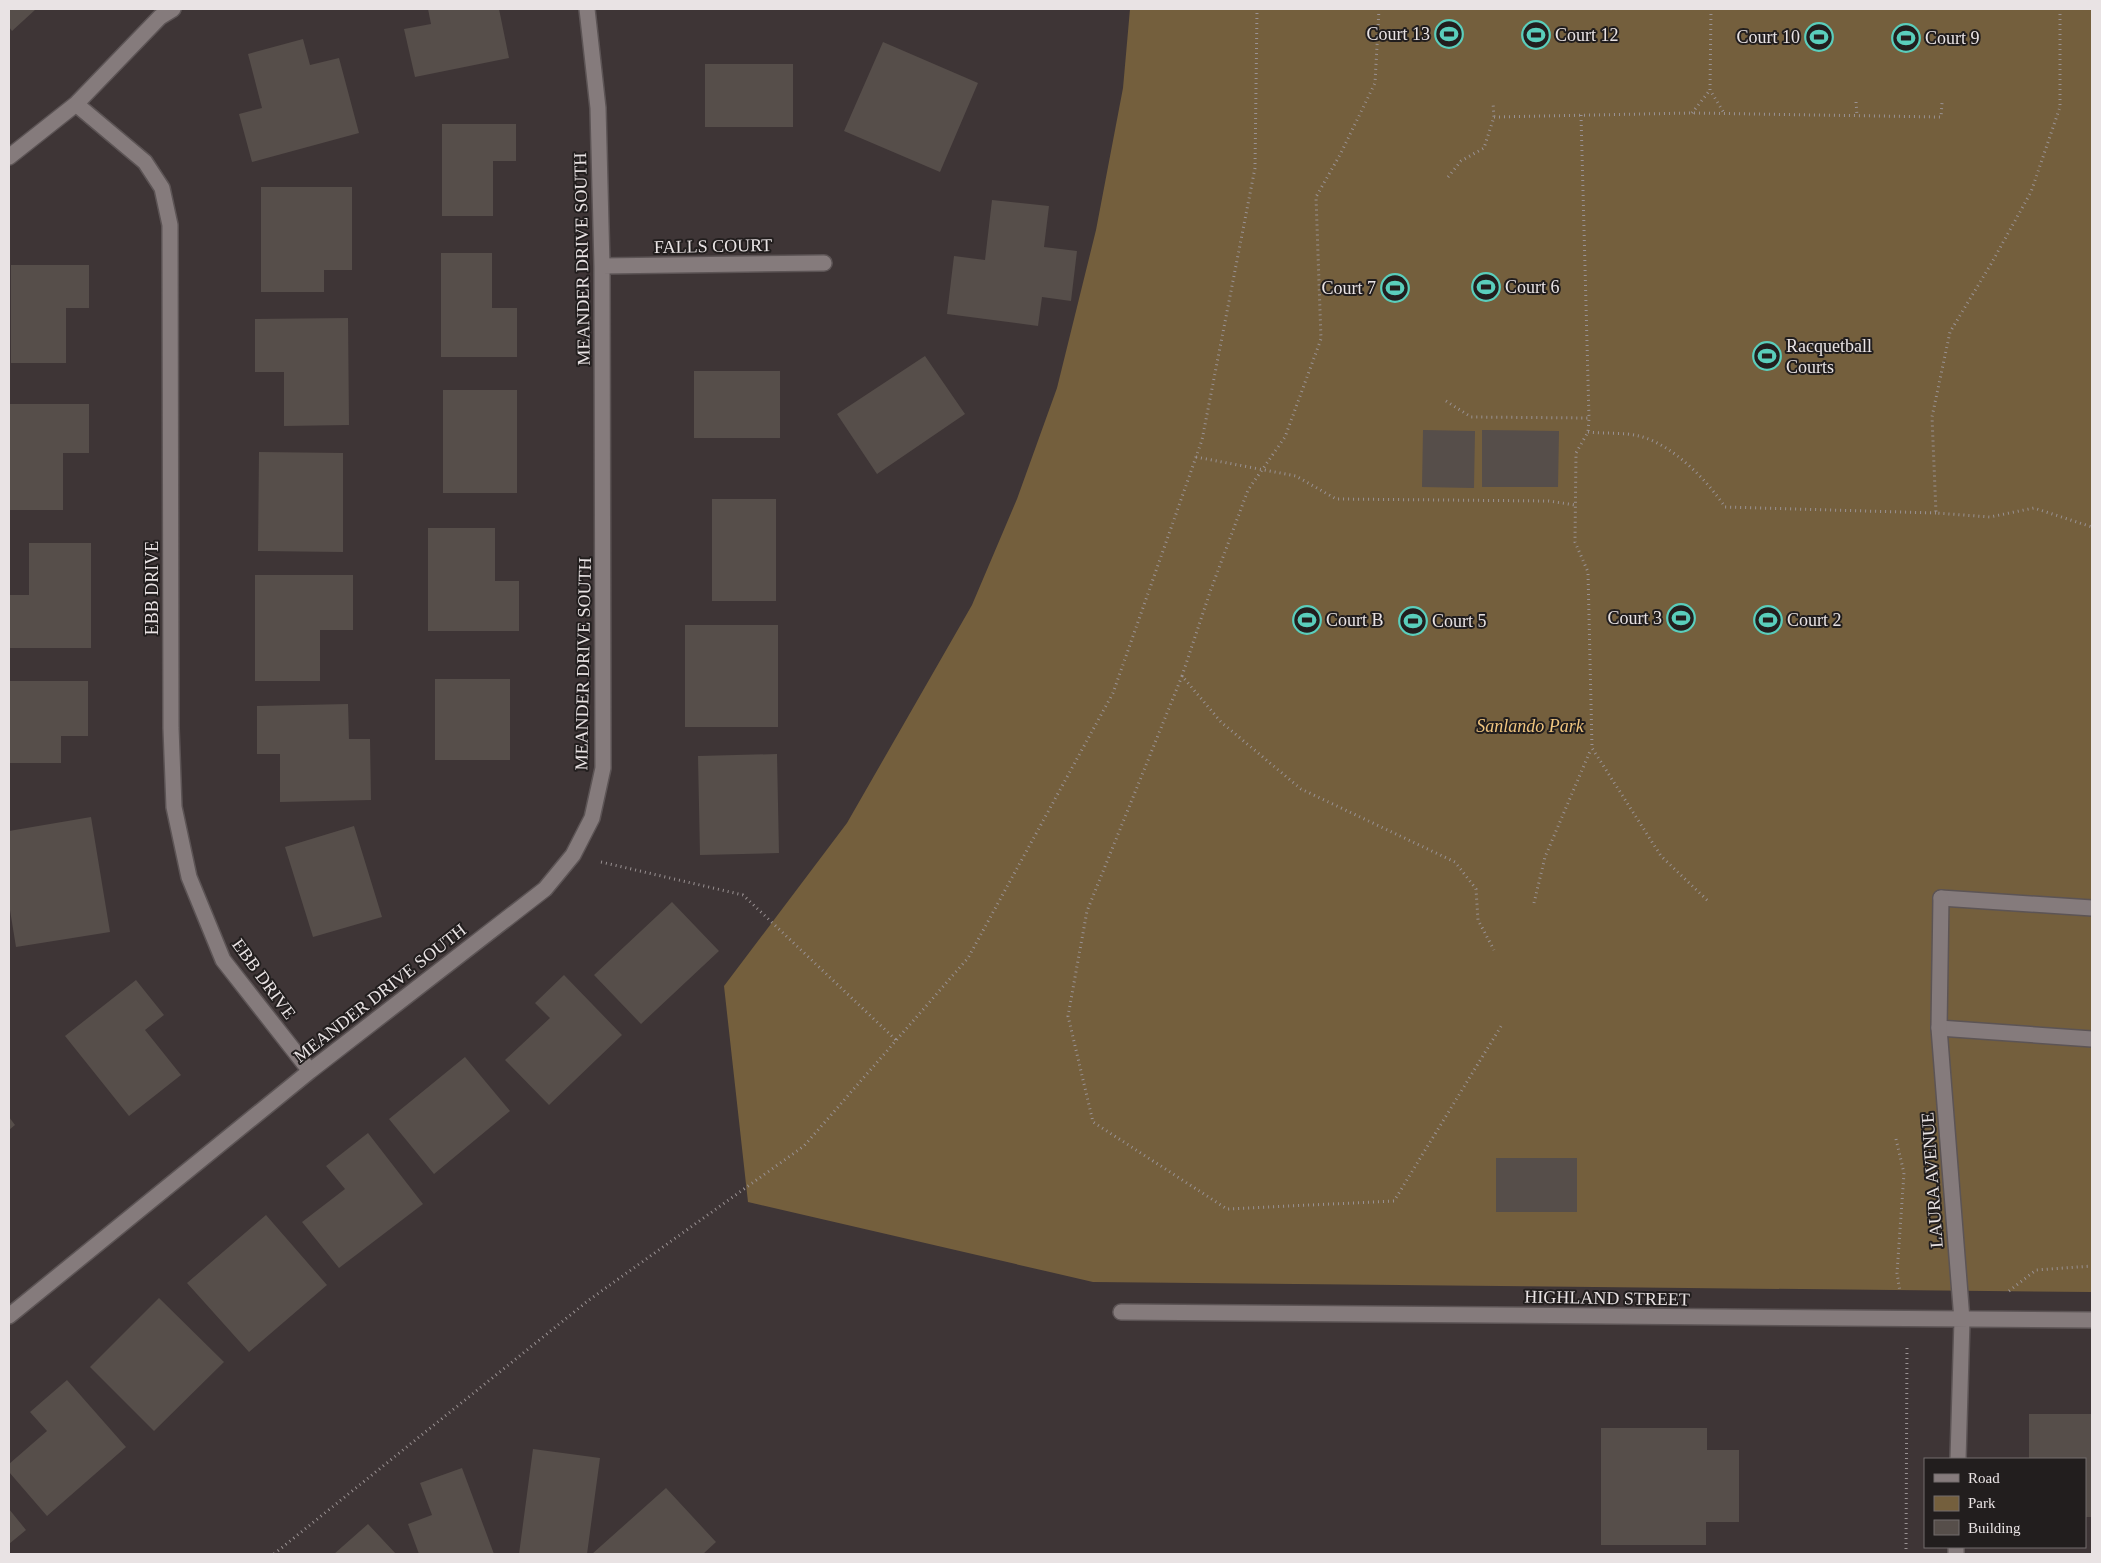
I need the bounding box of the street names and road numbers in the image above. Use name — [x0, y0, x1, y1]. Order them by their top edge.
street label: MEANDER DRIVE SOUTH — [570, 152, 594, 366]
street label: FALLS COURT — [654, 235, 772, 257]
street label: EBB DRIVE — [142, 541, 162, 635]
street label: MEANDER DRIVE SOUTH — [571, 557, 595, 771]
street label: MEANDER DRIVE SOUTH — [290, 920, 470, 1066]
street label: EBB DRIVE — [228, 935, 300, 1023]
street label: LAURA AVENUE — [1917, 1111, 1947, 1249]
street label: HIGHLAND STREET — [1524, 1287, 1690, 1309]

